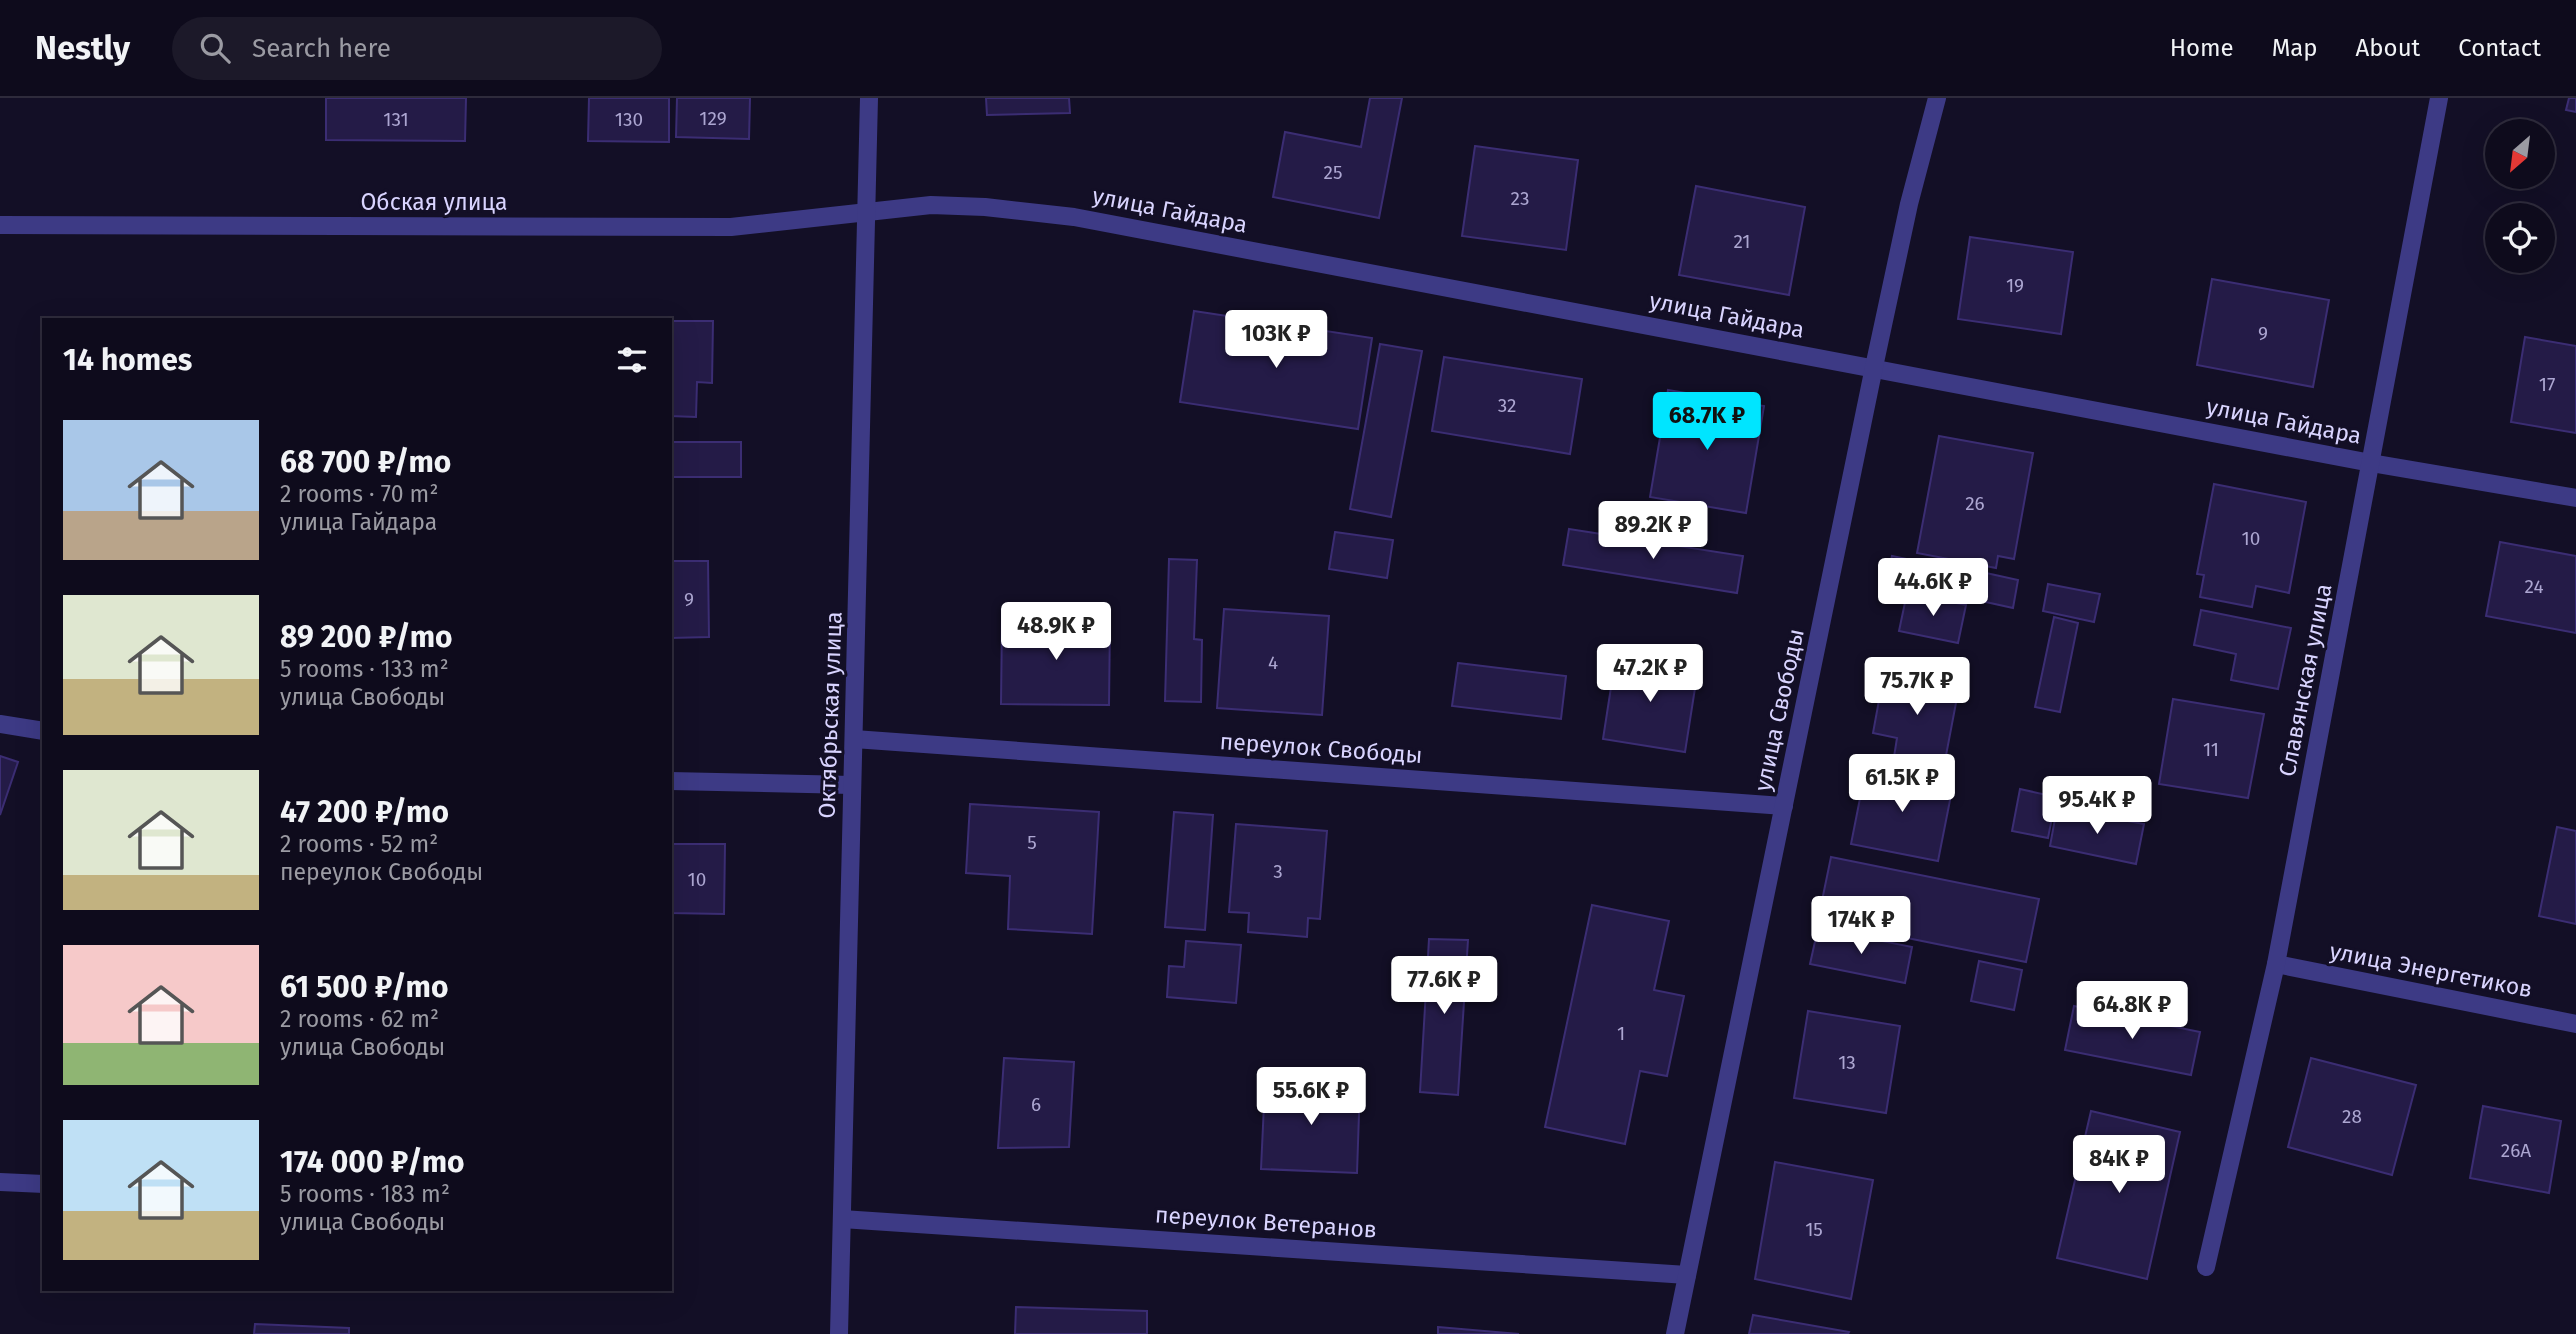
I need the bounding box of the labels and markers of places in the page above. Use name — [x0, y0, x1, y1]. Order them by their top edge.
pin: 103K ₽ — [1219, 310, 1333, 370]
pin: 68.7K ₽ — [1642, 392, 1772, 452]
pin: 89.2K ₽ — [1588, 502, 1718, 561]
pin: 44.6K ₽ — [1868, 559, 1998, 618]
pin: 48.9K ₽ — [991, 602, 1121, 662]
pin: 47.2K ₽ — [1585, 644, 1715, 704]
pin: 75.7K ₽ — [1852, 658, 1982, 717]
pin: 61.5K ₽ — [1837, 754, 1967, 814]
pin: 95.4K ₽ — [2032, 776, 2162, 836]
pin: 174K ₽ — [1804, 896, 1918, 956]
pin: 77.6K ₽ — [1379, 956, 1509, 1016]
pin: 64.8K ₽ — [2067, 982, 2197, 1041]
pin: 55.6K ₽ — [1246, 1068, 1376, 1127]
pin: 84K ₽ — [2070, 1136, 2168, 1195]

